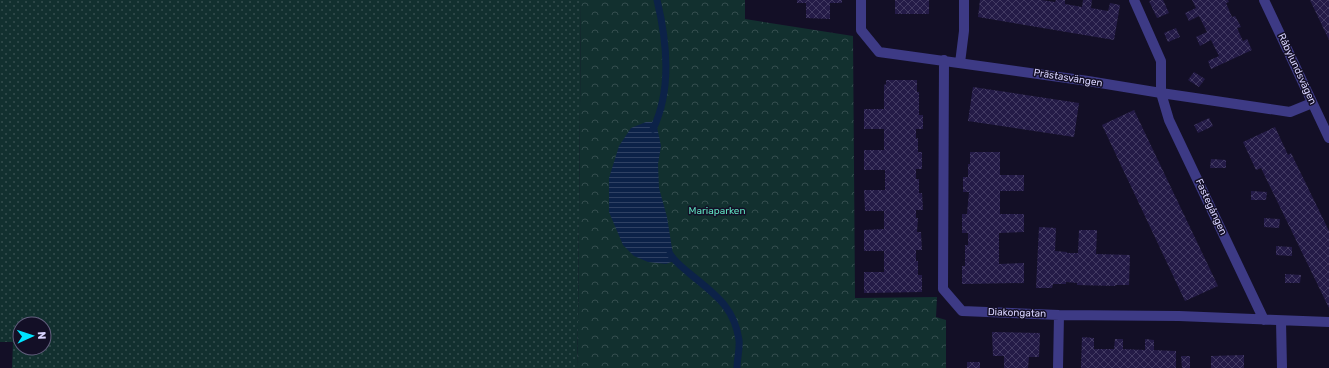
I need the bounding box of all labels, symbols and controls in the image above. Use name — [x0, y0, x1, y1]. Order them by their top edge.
street label: Råbylundsvägen — [1275, 31, 1319, 107]
street label: Prästasvängen — [1033, 67, 1103, 89]
street label: Fastegången — [1193, 177, 1229, 237]
park label: Mariaparken — [688, 205, 746, 217]
street label: Diakongatan — [988, 306, 1046, 320]
north arrow — [12, 316, 52, 356]
text: N — [35, 331, 48, 340]

